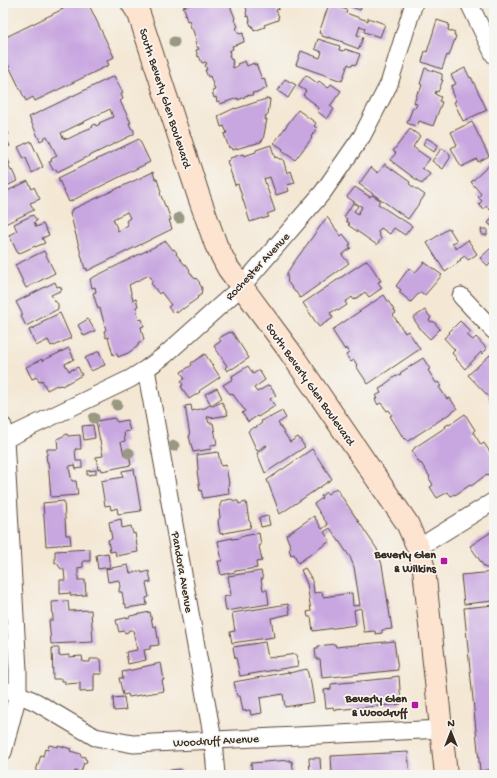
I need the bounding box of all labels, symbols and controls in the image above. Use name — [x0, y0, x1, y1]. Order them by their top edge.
street label: South Beverly Glen Boulevard — [135, 27, 194, 171]
street label: Rochester Avenue — [223, 230, 294, 304]
street label: South Beverly Glen Boulevard — [262, 321, 358, 450]
street label: Pandora Avenue — [167, 530, 195, 615]
place label: Beverly Glen & Wilkins — [373, 549, 437, 577]
marker: Beverly Glen & Wilkins — [439, 556, 449, 566]
place label: Beverly Glen & Woodruff — [344, 693, 408, 721]
marker: Beverly Glen & Woodruff — [410, 700, 420, 710]
north arrow — [431, 712, 471, 752]
text: N — [447, 718, 455, 730]
street label: Woodruff Avenue — [173, 733, 260, 751]

